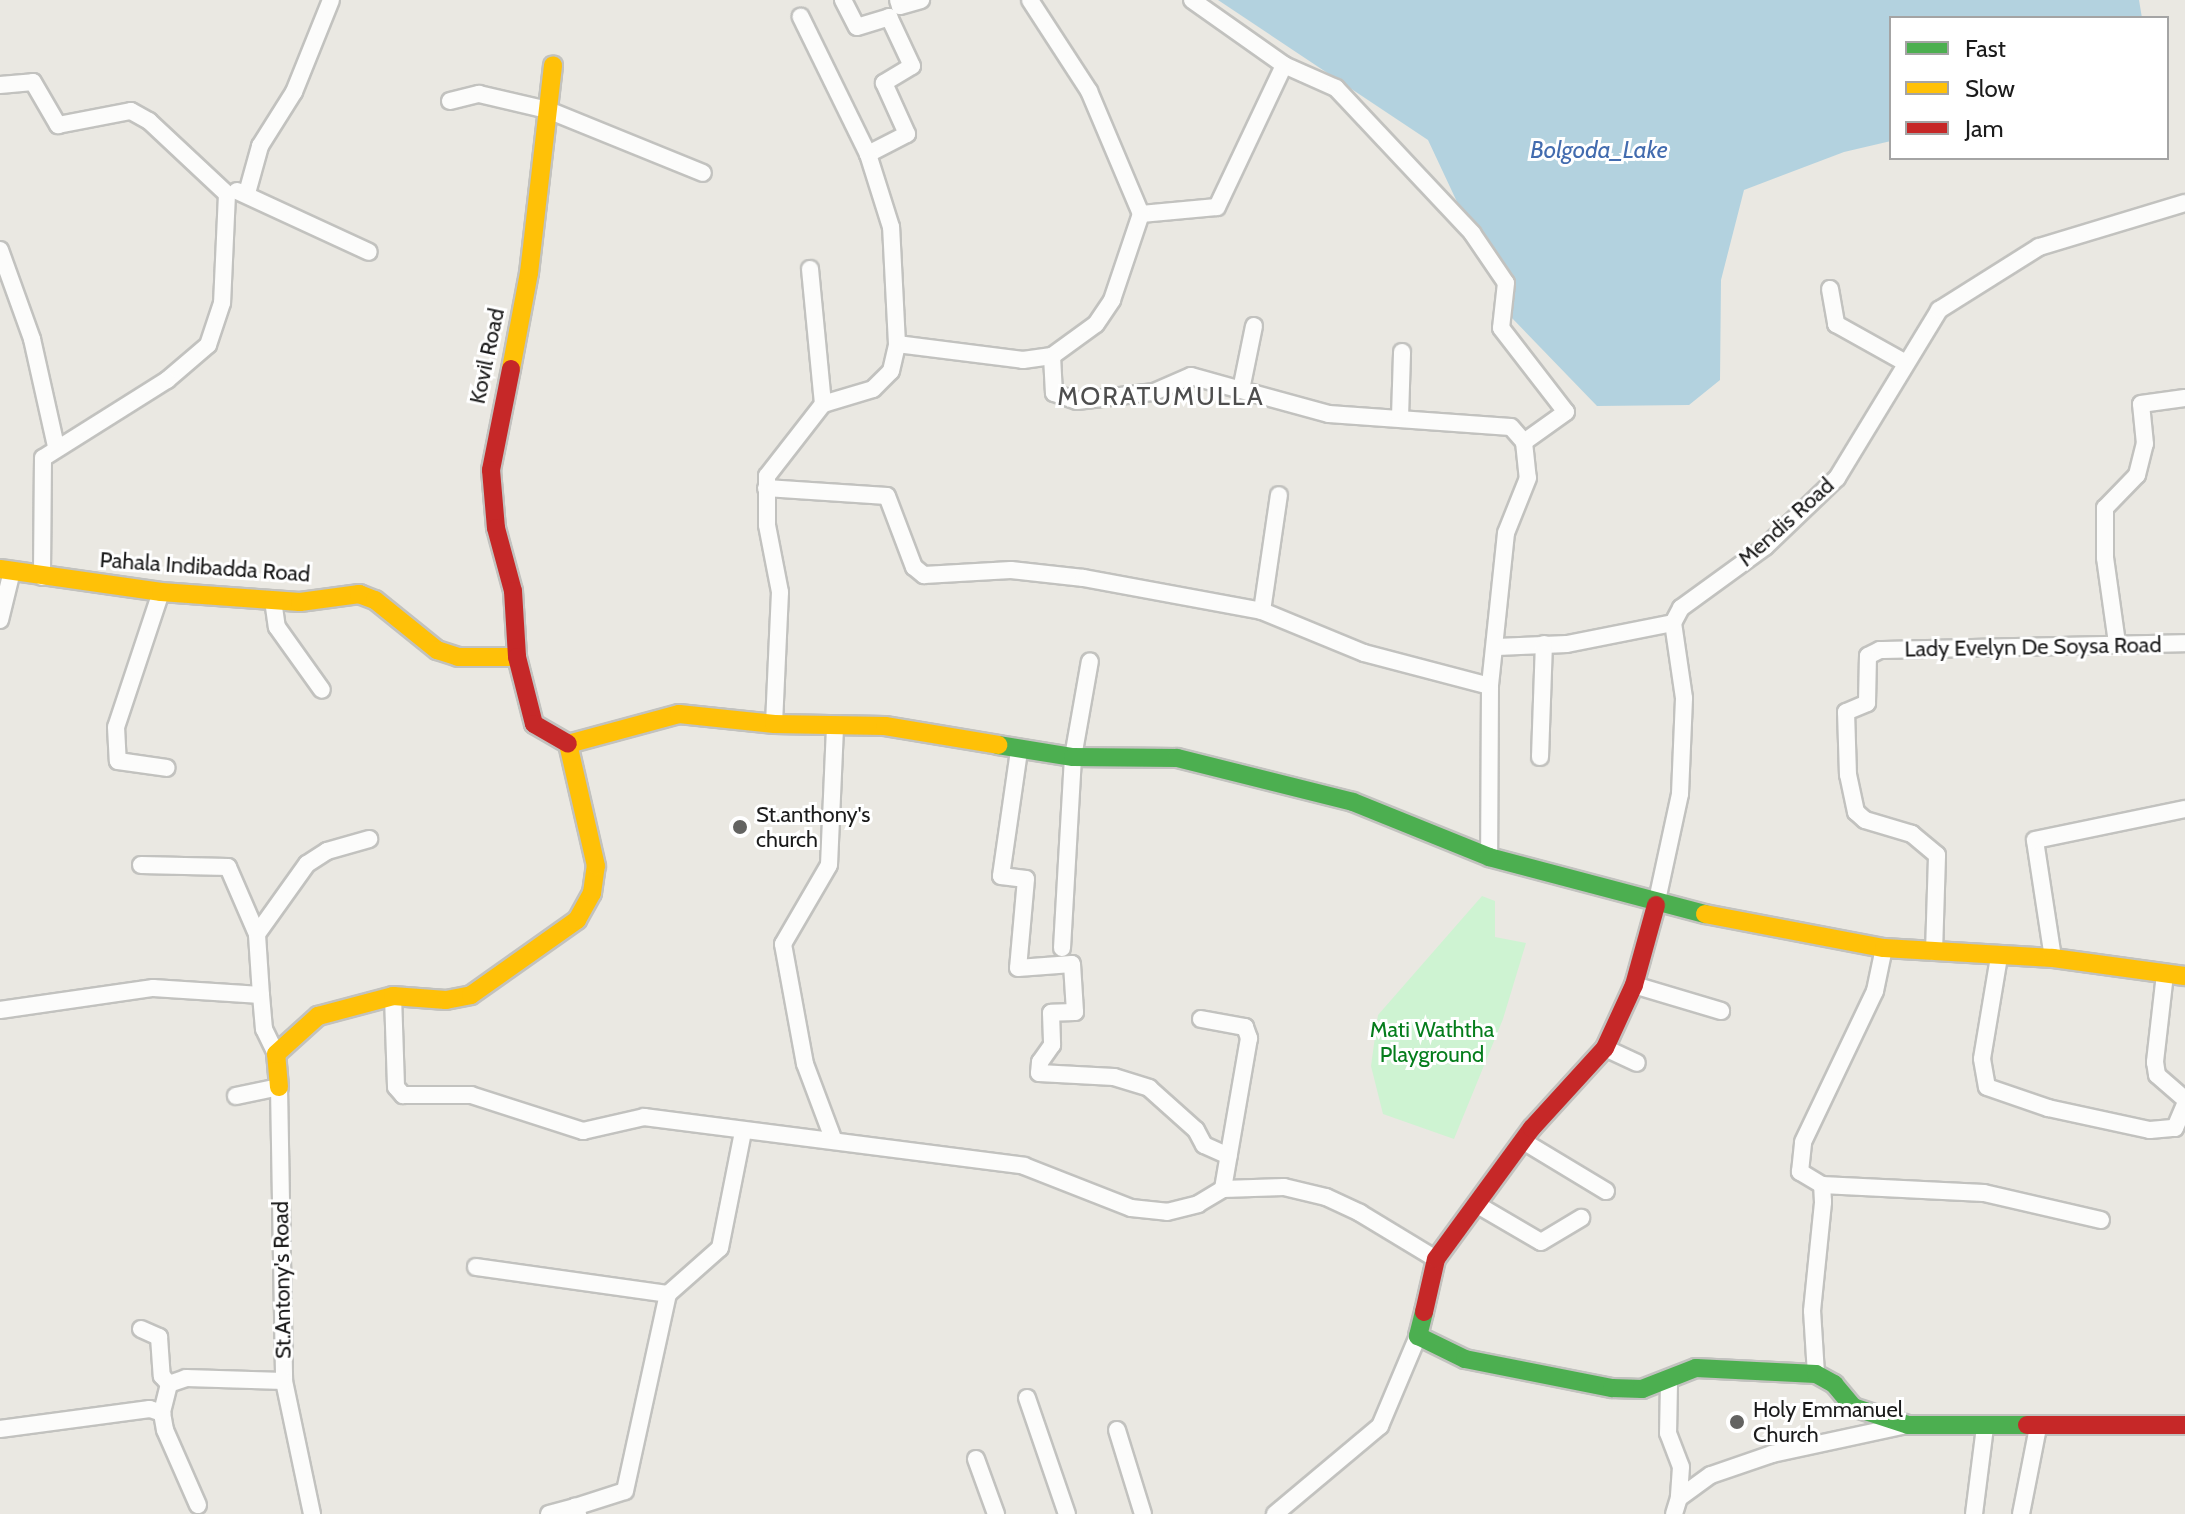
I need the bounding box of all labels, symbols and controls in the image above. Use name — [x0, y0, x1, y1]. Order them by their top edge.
legend — [1889, 16, 2169, 160]
text: Fast — [1965, 34, 2006, 63]
text: Slow — [1965, 74, 2015, 103]
text: Jam — [1965, 114, 2003, 143]
water label: Bolgoda_Lake — [1530, 136, 1668, 164]
street label: Kovil Road — [464, 306, 510, 406]
district label: MORATUMULLA — [1057, 381, 1265, 413]
street label: Mendis Road — [1733, 472, 1839, 572]
street label: Pahala Indibadda Road — [99, 546, 311, 588]
street label: Lady Evelyn De Soysa Road — [1904, 632, 2162, 662]
place label: St.anthony's church — [756, 801, 870, 852]
marker: St.anthony's church — [731, 818, 749, 836]
park label: Mati Waththa Playground — [1370, 1016, 1494, 1068]
street label: St.Antony's Road — [267, 1201, 297, 1359]
place label: Holy Emmanuel Church — [1753, 1396, 1903, 1448]
marker: Holy Emmanuel Church — [1728, 1413, 1746, 1431]

